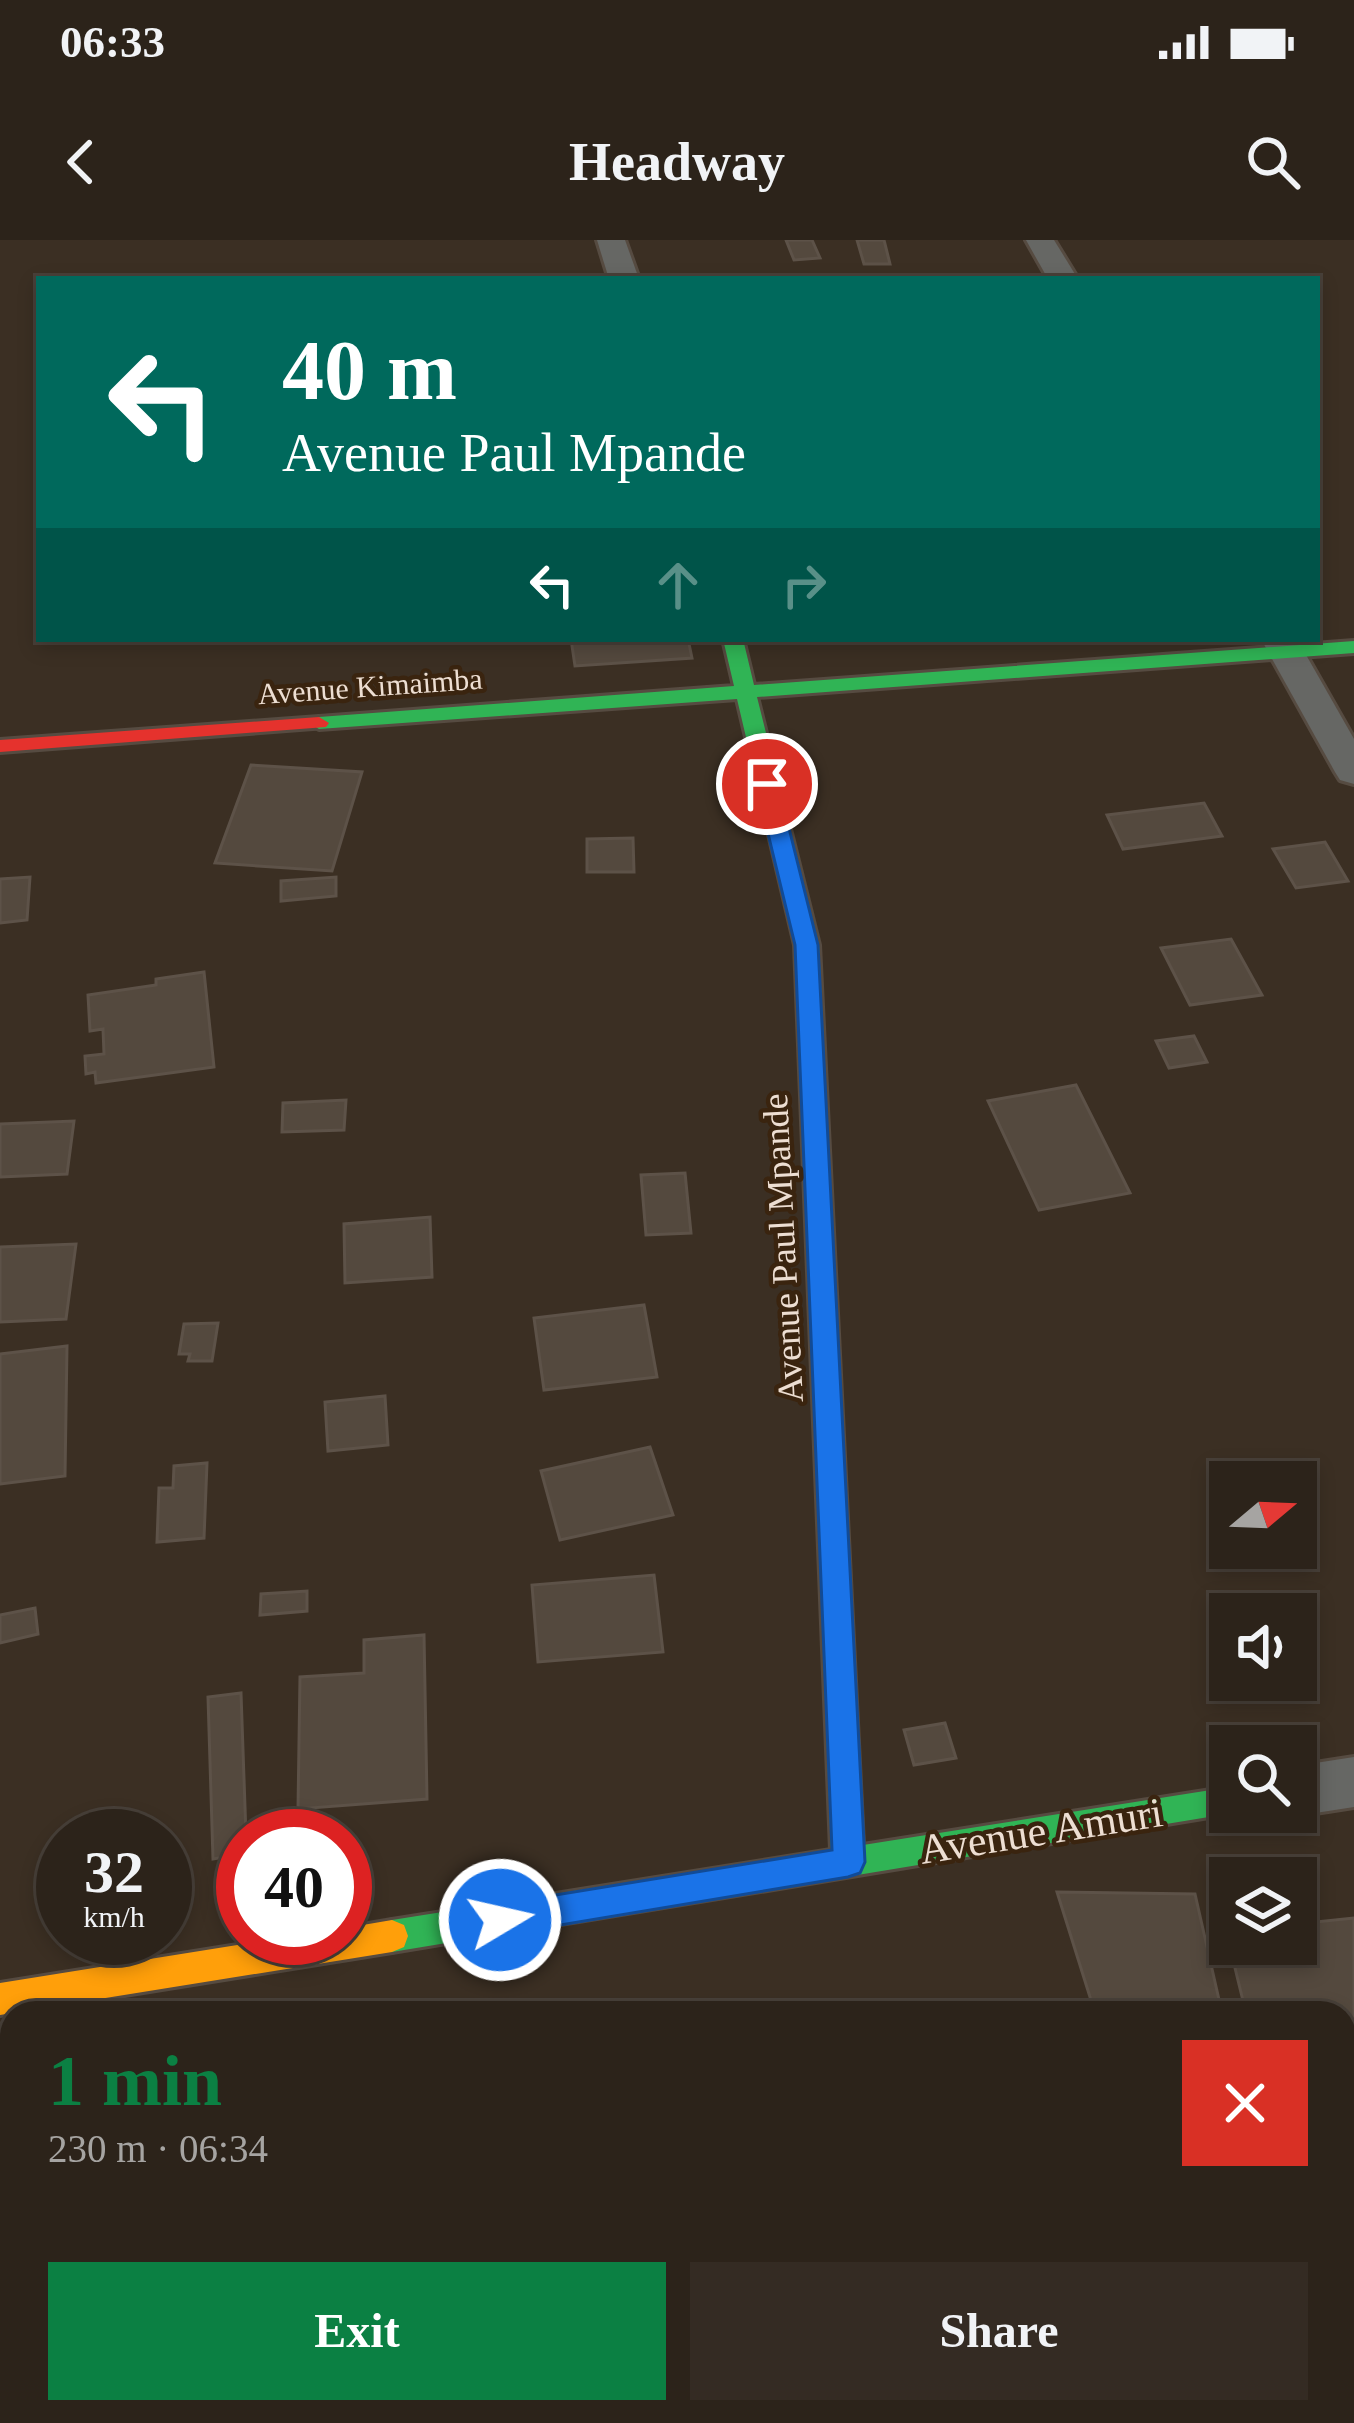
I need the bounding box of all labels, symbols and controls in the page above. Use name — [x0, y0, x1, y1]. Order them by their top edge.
text: 06:33 — [60, 17, 165, 67]
icon: back — [48, 129, 114, 195]
icon: search — [1240, 129, 1306, 195]
text: Headway — [569, 132, 785, 192]
icon: left — [84, 324, 240, 480]
text: 40 m — [282, 324, 457, 417]
text: Avenue Paul Mpande — [282, 423, 746, 483]
icon: left — [519, 552, 585, 618]
icon: ahead — [645, 552, 711, 618]
icon: right — [771, 552, 837, 618]
street label: Avenue Kimaimba — [257, 662, 483, 710]
pin — [716, 733, 818, 835]
icon: arrive — [734, 751, 800, 817]
street label: Avenue Paul Mpande — [755, 1093, 811, 1403]
north arrow — [1209, 1461, 1317, 1569]
map controls — [1209, 1461, 1317, 1965]
button: sound — [1209, 1593, 1317, 1701]
button: search — [1209, 1725, 1317, 1833]
street label: Avenue Amuri — [916, 1789, 1166, 1873]
speed limit sign: 40 — [216, 1809, 372, 1965]
text: 32 — [84, 1839, 144, 1905]
position arrow — [437, 1857, 563, 1983]
button: layers — [1209, 1857, 1317, 1965]
text: km/h — [83, 1900, 145, 1933]
button: close — [1182, 2040, 1308, 2166]
text: 1 min — [48, 2041, 222, 2121]
text: 230 m · 06:34 — [48, 2127, 268, 2170]
button: Exit — [48, 2262, 666, 2400]
button: Share — [690, 2262, 1308, 2400]

